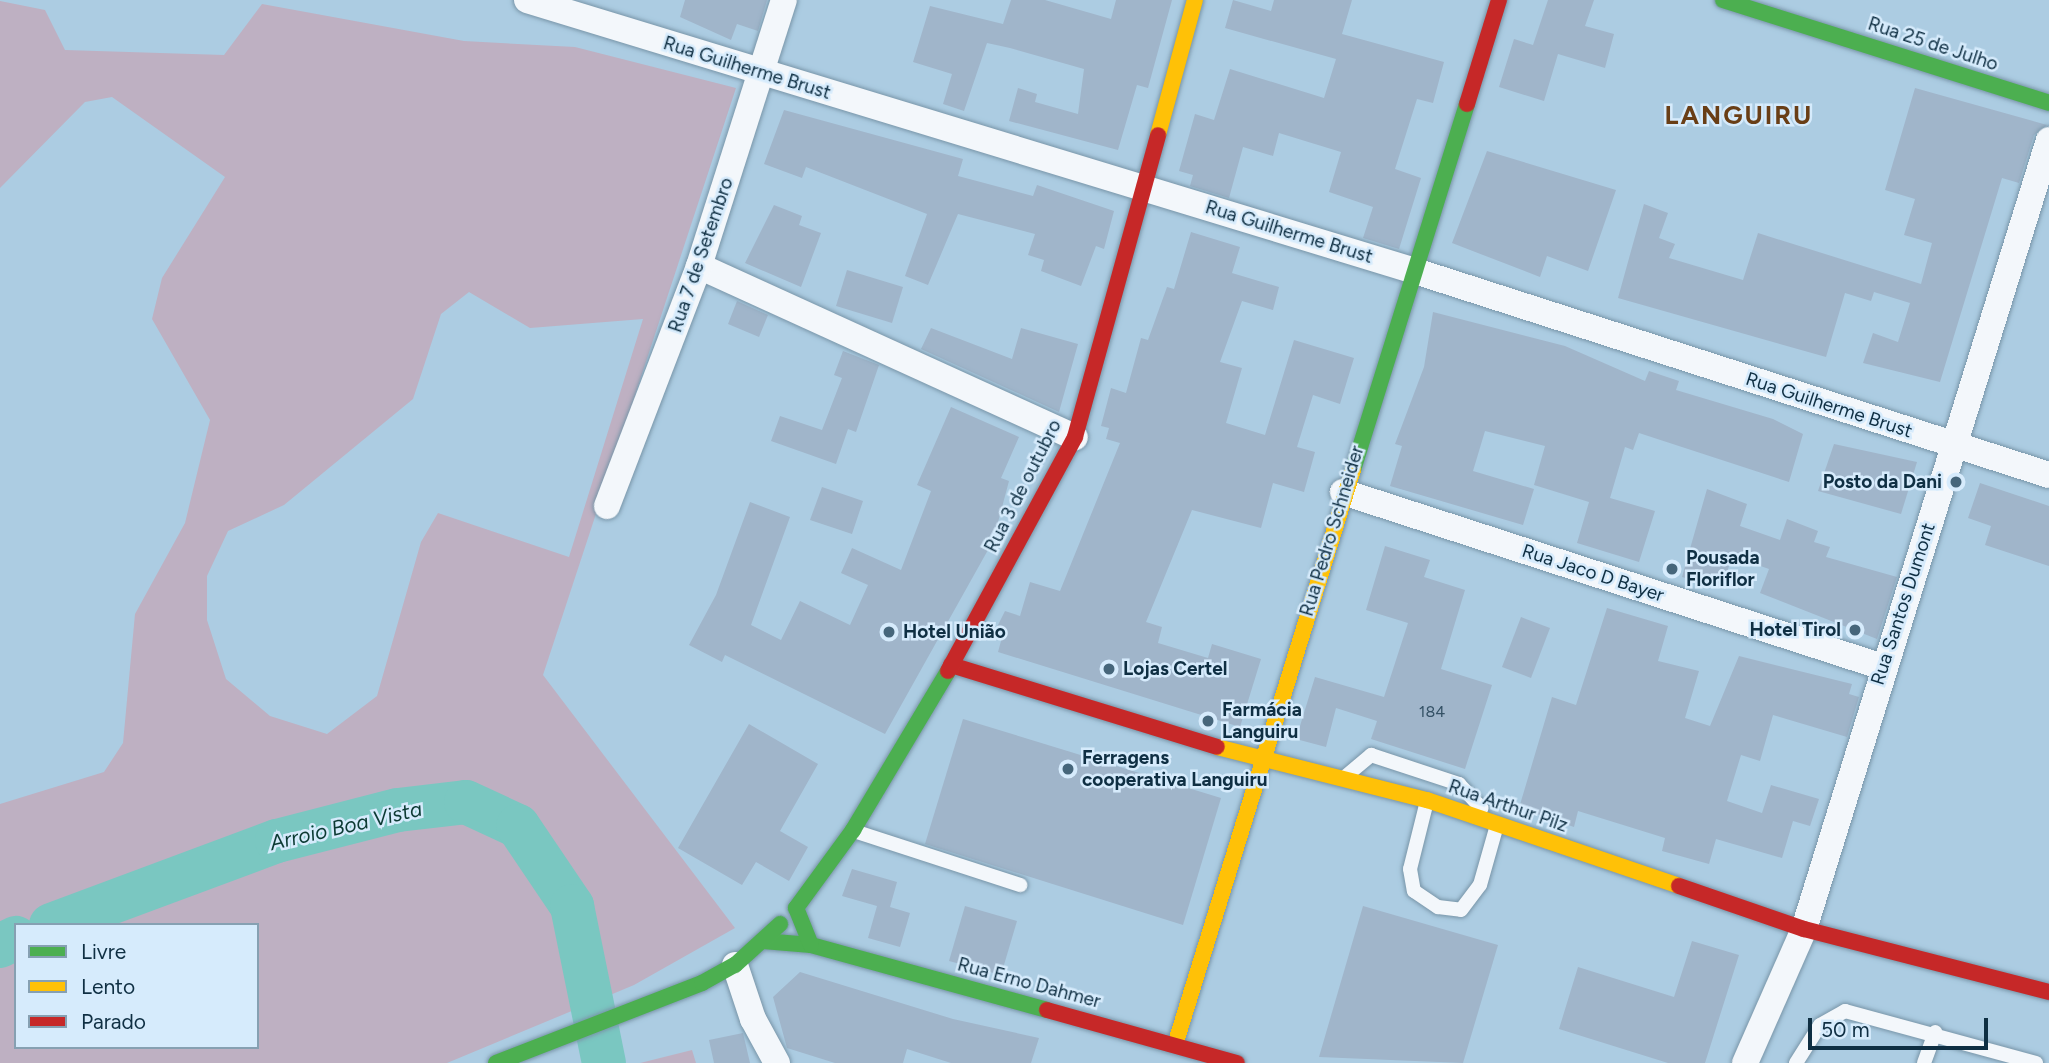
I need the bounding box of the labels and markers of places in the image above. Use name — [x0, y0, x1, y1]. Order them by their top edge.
place label: Posto da Dani — [1823, 471, 1942, 493]
marker: Posto da Dani — [1948, 474, 1964, 490]
place label: Pousada Floriflor — [1686, 547, 1760, 591]
marker: Pousada Floriflor — [1664, 561, 1680, 577]
place label: Hotel Tirol — [1750, 619, 1841, 641]
place label: Hotel União — [903, 621, 1006, 643]
marker: Hotel Tirol — [1847, 622, 1863, 638]
marker: Hotel União — [881, 624, 897, 640]
place label: Lojas Certel — [1123, 658, 1227, 680]
marker: Lojas Certel — [1101, 661, 1117, 677]
place label: Farmácia Languiru — [1222, 699, 1302, 743]
marker: Farmácia Languiru — [1200, 713, 1216, 729]
place label: Ferragens cooperativa Languiru — [1082, 747, 1268, 791]
marker: Ferragens cooperativa Languiru — [1060, 761, 1076, 777]

